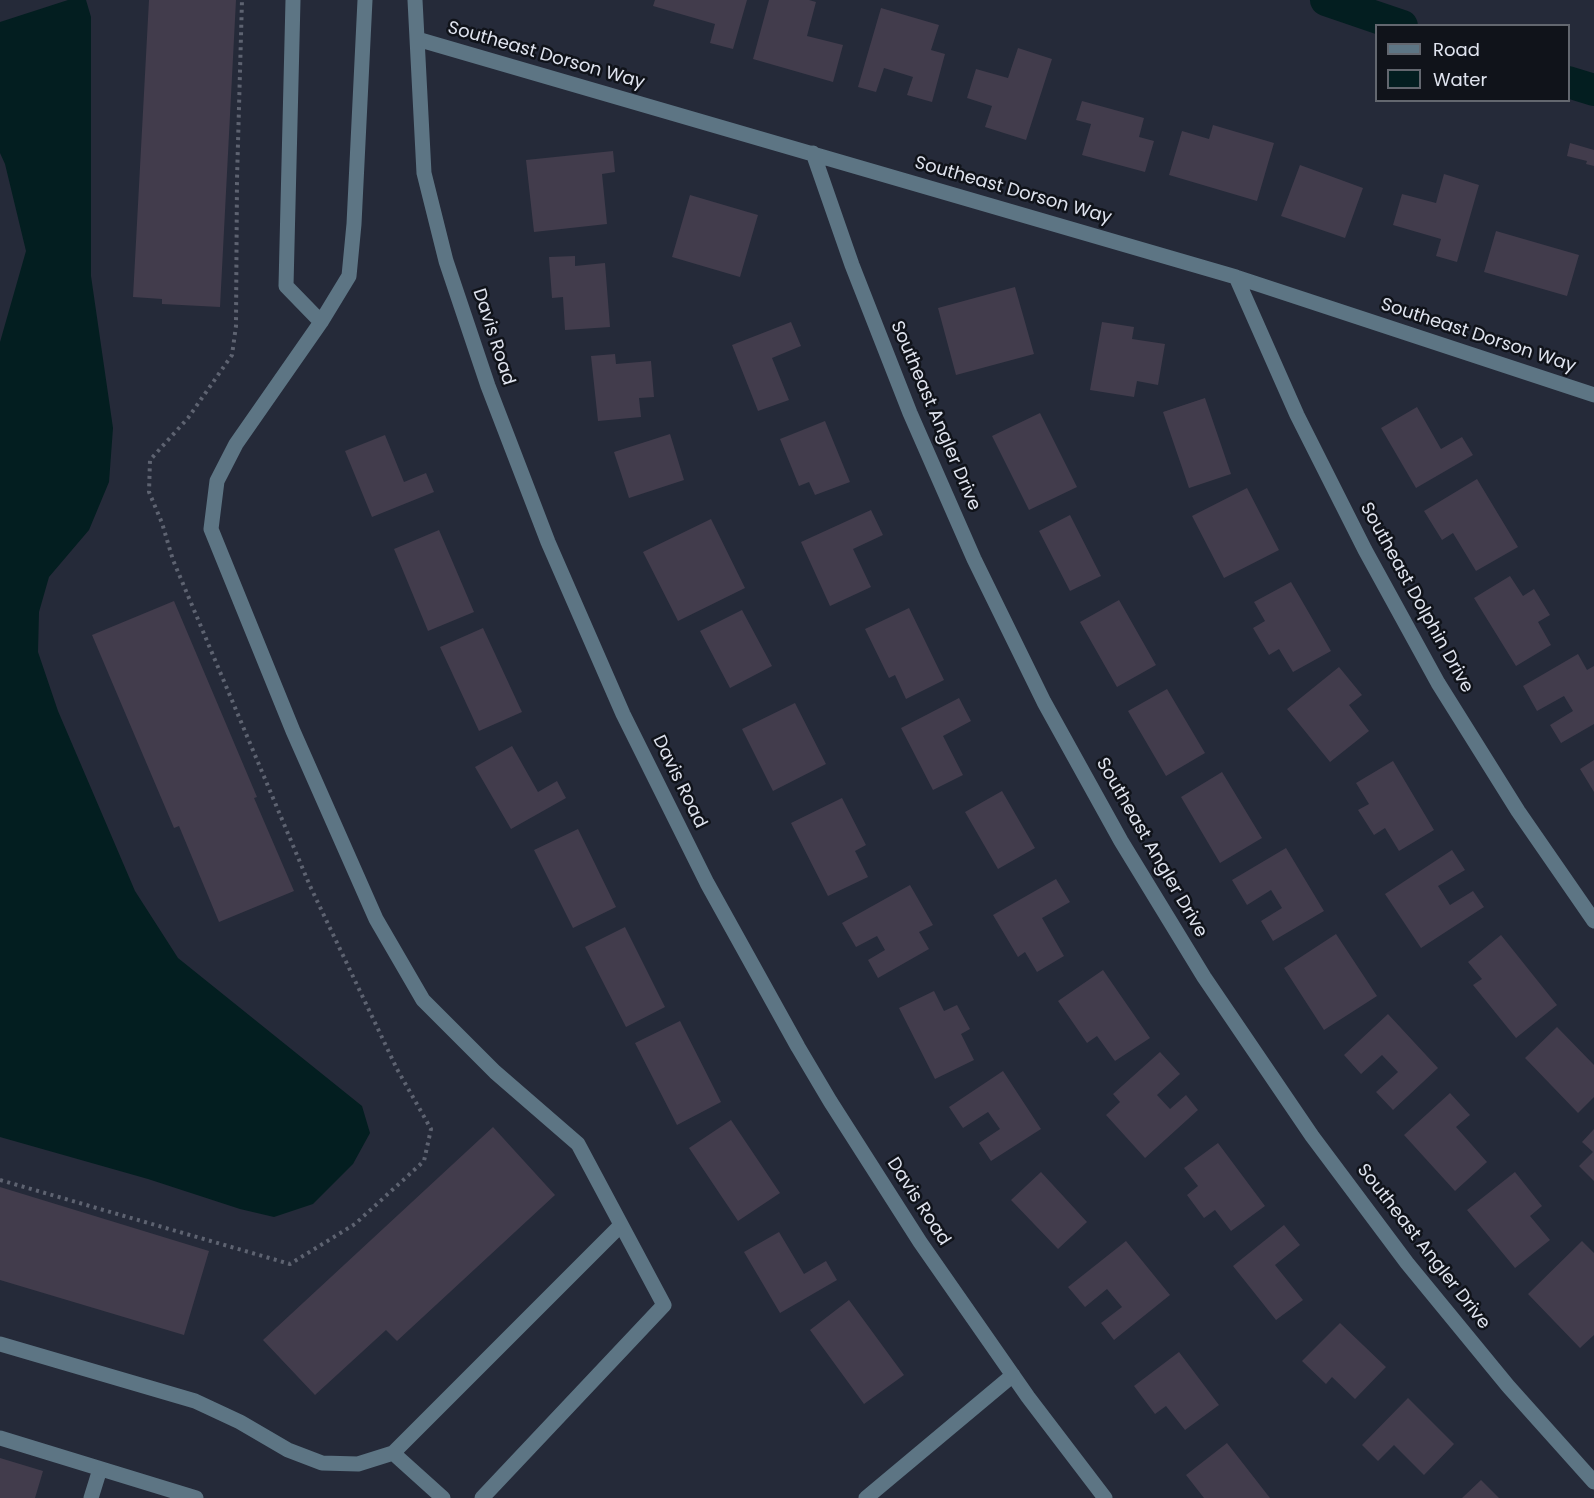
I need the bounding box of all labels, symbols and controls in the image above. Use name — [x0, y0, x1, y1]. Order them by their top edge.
street label: Southeast Dorson Way — [445, 18, 647, 94]
legend — [1375, 24, 1570, 102]
text: Road — [1433, 37, 1480, 62]
text: Water — [1433, 67, 1487, 92]
street label: Southeast Dorson Way — [912, 153, 1114, 229]
street label: Davis Road — [467, 286, 519, 388]
street label: Southeast Dorson Way — [1378, 294, 1578, 378]
street label: Southeast Angler Drive — [885, 318, 985, 514]
street label: Southeast Dolphin Drive — [1355, 499, 1477, 697]
street label: Davis Road — [647, 732, 711, 832]
street label: Southeast Angler Drive — [1091, 754, 1211, 942]
street label: Davis Road — [882, 1154, 954, 1250]
street label: Southeast Angler Drive — [1352, 1160, 1494, 1334]

